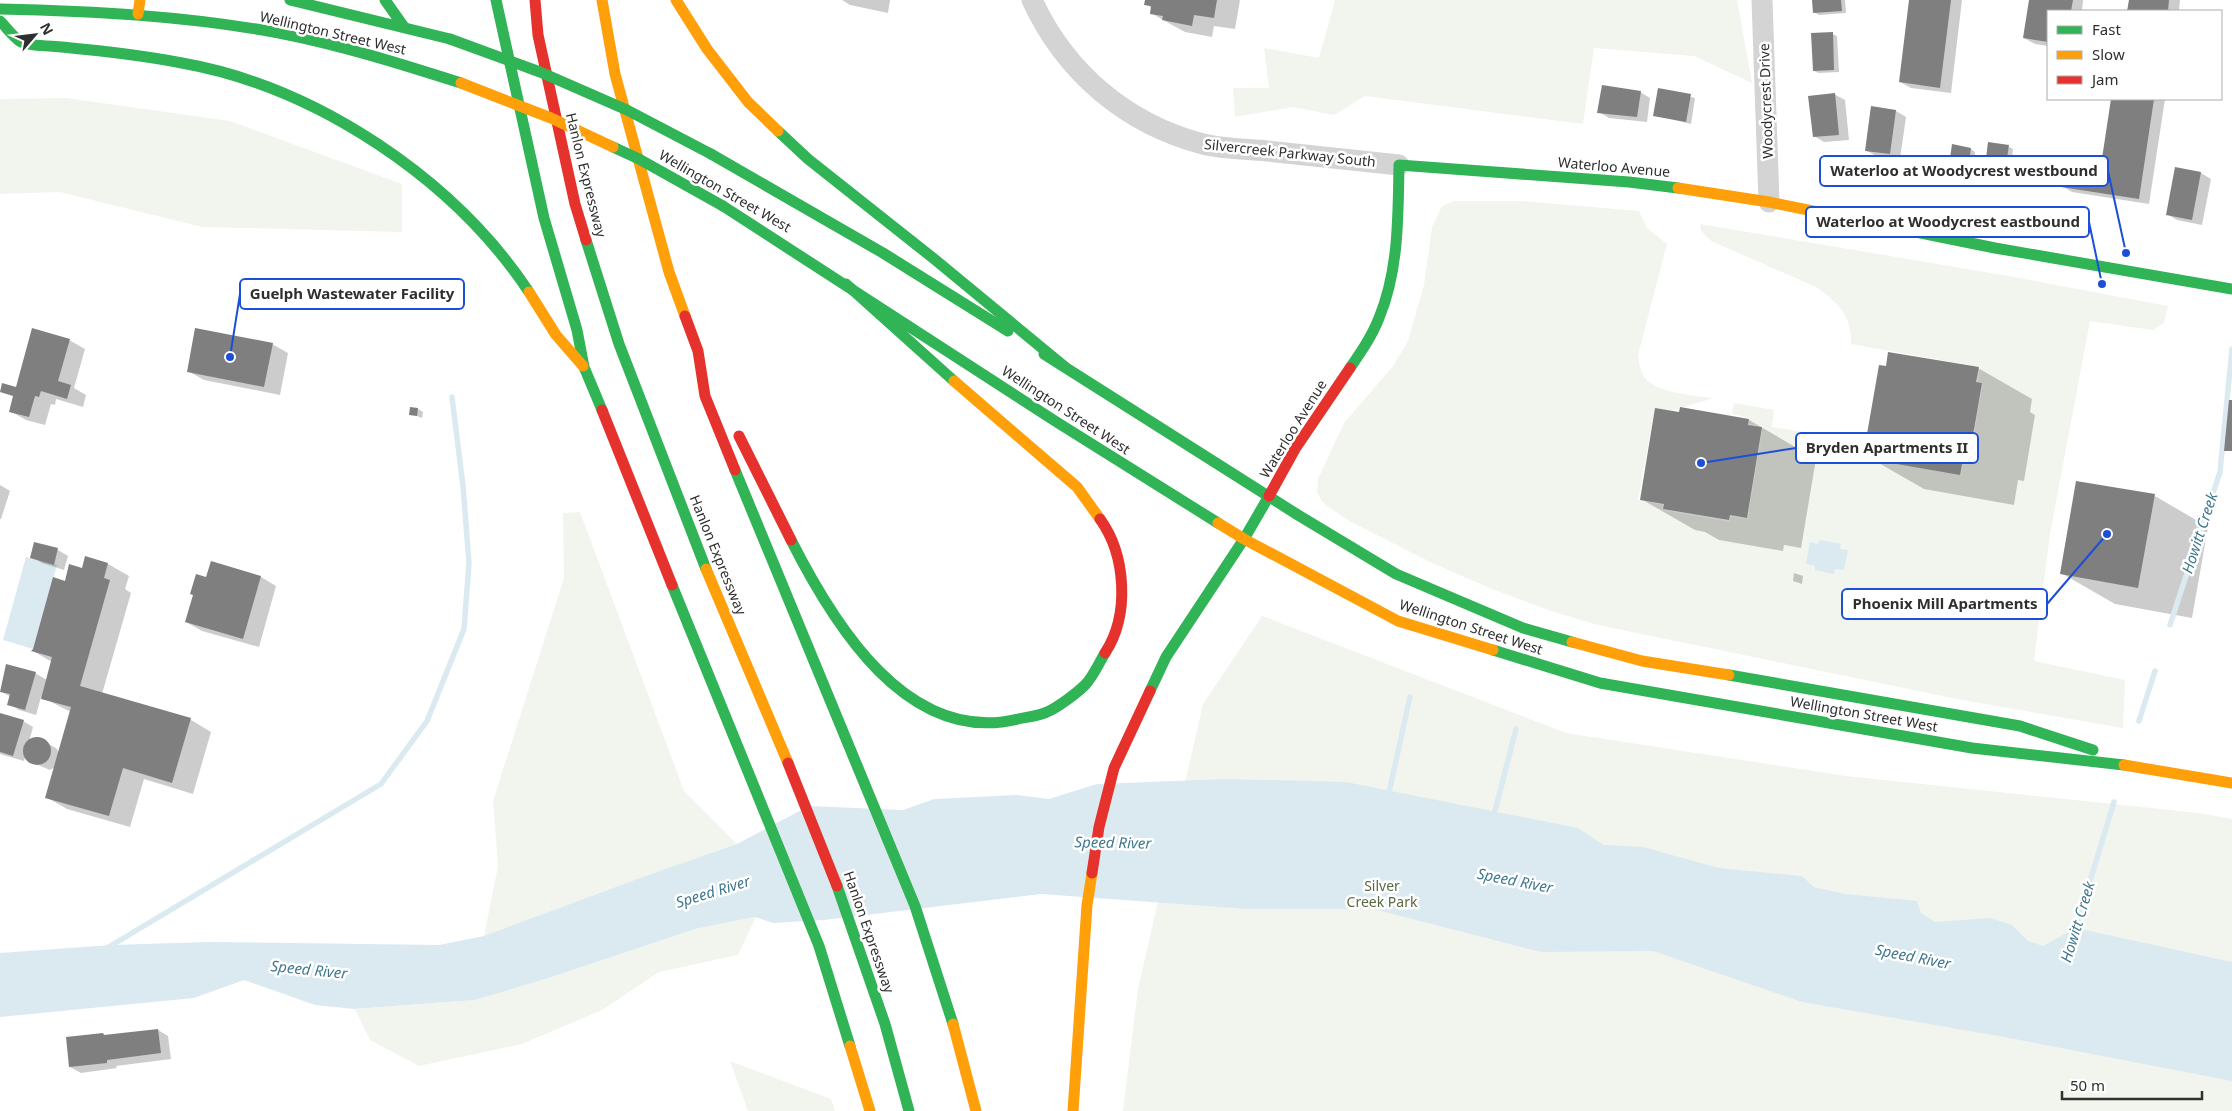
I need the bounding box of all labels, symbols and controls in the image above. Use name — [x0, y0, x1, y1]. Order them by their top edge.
street label: Wellington Street West — [258, 6, 408, 59]
north arrow — [10, 10, 60, 60]
legend — [2047, 10, 2222, 100]
text: N — [36, 19, 58, 38]
text: Fast — [2092, 19, 2121, 39]
street label: Woodycrest Drive — [1754, 43, 1777, 159]
text: Slow — [2092, 44, 2125, 64]
text: Jam — [2090, 69, 2119, 89]
street label: Hanlon Expressway — [562, 111, 611, 240]
street label: Silvercreek Parkway South — [1203, 134, 1377, 171]
street label: Wellington Street West — [656, 145, 795, 236]
street label: Waterloo Avenue — [1557, 152, 1671, 181]
callout: Waterloo at Woodycrest westbound — [1820, 156, 2108, 186]
text: Waterloo at Woodycrest westbound — [1830, 160, 2098, 180]
callout: Waterloo at Woodycrest eastbound — [1806, 207, 2089, 237]
text: Waterloo at Woodycrest eastbound — [1816, 211, 2080, 231]
callout: Guelph Wastewater Facility — [240, 279, 464, 309]
text: Guelph Wastewater Facility — [250, 283, 455, 303]
street label: Wellington Street West — [998, 361, 1134, 458]
street label: Waterloo Avenue — [1255, 376, 1331, 482]
callout: Bryden Apartments II — [1796, 433, 1978, 463]
text: Bryden Apartments II — [1806, 437, 1968, 457]
water label: Howitt Creek — [2177, 489, 2222, 576]
street label: Hanlon Expressway — [686, 492, 752, 618]
callout: Phoenix Mill Apartments — [1842, 589, 2047, 619]
text: Phoenix Mill Apartments — [1852, 593, 2038, 613]
street label: Wellington Street West — [1397, 594, 1545, 659]
street label: Wellington Street West — [1789, 691, 1939, 736]
water label: Speed River — [1074, 831, 1153, 853]
water label: Speed River — [1476, 863, 1556, 897]
street label: Hanlon Expressway — [840, 868, 900, 996]
water label: Speed River — [673, 870, 753, 912]
park label: Silver Creek Park — [1347, 876, 1418, 911]
water label: Howitt Creek — [2055, 878, 2099, 965]
water label: Speed River — [1874, 939, 1954, 973]
water label: Speed River — [270, 955, 349, 983]
scale bar — [2062, 1068, 2202, 1100]
text: 50 m — [2070, 1075, 2105, 1095]

